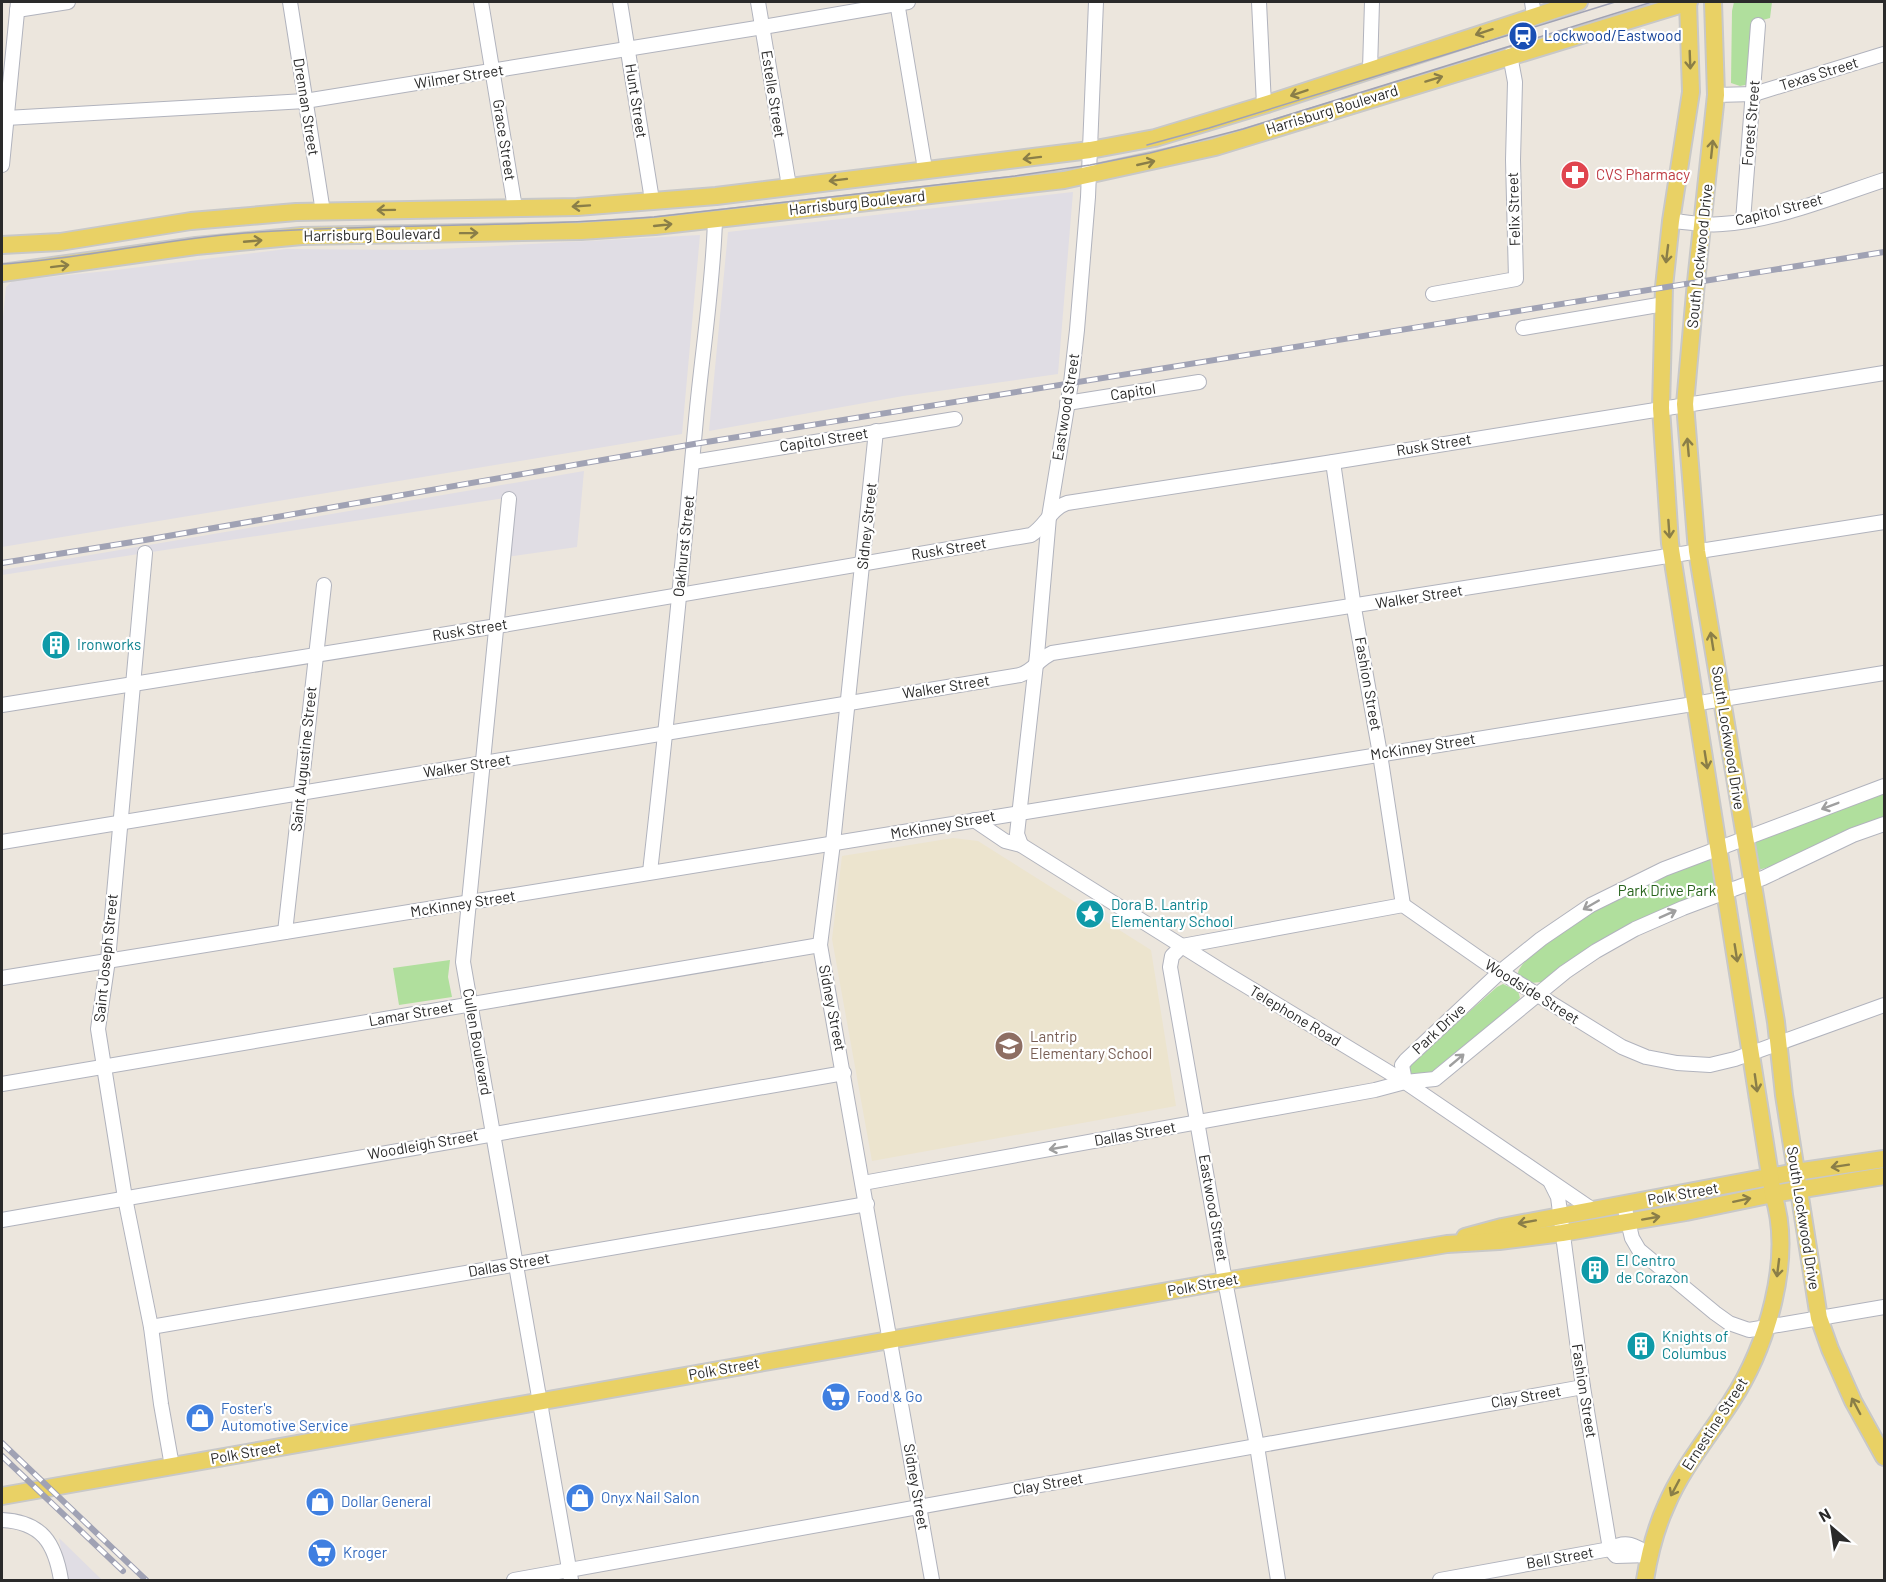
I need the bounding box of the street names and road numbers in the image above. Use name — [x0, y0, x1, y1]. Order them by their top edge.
street label: Estelle Street — [758, 49, 790, 139]
street label: Texas Street — [1777, 53, 1860, 94]
street label: Drennan Street — [290, 57, 324, 157]
street label: Wilmer Street — [413, 60, 505, 92]
street label: Hunt Street — [622, 62, 652, 139]
street label: Forest Street — [1737, 79, 1763, 167]
street label: Harrisburg Boulevard — [1264, 80, 1400, 138]
street label: Grace Street — [490, 98, 520, 182]
street label: Felix Street — [1503, 172, 1523, 246]
street label: South Lockwood Drive — [1682, 183, 1716, 329]
street label: Harrisburg Boulevard — [788, 186, 926, 218]
street label: Capitol Street — [1733, 189, 1824, 229]
street label: Harrisburg Boulevard — [303, 224, 441, 244]
street label: Eastwood Street — [1048, 352, 1082, 462]
street label: Capitol — [1109, 379, 1157, 403]
street label: Capitol Street — [778, 423, 869, 455]
street label: Rusk Street — [1395, 429, 1473, 459]
street label: Sidney Street — [852, 481, 880, 570]
street label: Oakhurst Street — [669, 494, 697, 598]
street label: Rusk Street — [910, 533, 988, 563]
street label: Walker Street — [1374, 580, 1464, 612]
street label: Rusk Street — [431, 614, 509, 644]
street label: Fashion Street — [1352, 635, 1386, 732]
street label: South Lockwood Drive — [1709, 665, 1749, 811]
street label: Walker Street — [901, 670, 991, 702]
street label: Saint Augustine Street — [286, 685, 320, 833]
street label: McKinney Street — [1369, 729, 1477, 763]
street label: Walker Street — [422, 749, 512, 781]
street label: McKinney Street — [889, 806, 997, 842]
street label: McKinney Street — [409, 886, 517, 920]
street label: Saint Joseph Street — [89, 893, 121, 1023]
street label: Woodside Street — [1482, 955, 1583, 1027]
street label: Sidney Street — [816, 963, 850, 1052]
street label: Telephone Road — [1247, 981, 1345, 1050]
street label: Cullen Boulevard — [460, 987, 496, 1097]
street label: Lamar Street — [367, 997, 455, 1029]
street label: Park Drive — [1408, 999, 1469, 1057]
street label: Dallas Street — [1093, 1117, 1177, 1149]
street label: Woodleigh Street — [366, 1125, 480, 1163]
street label: South Lockwood Drive — [1784, 1145, 1824, 1291]
street label: Eastwood Street — [1196, 1153, 1232, 1263]
street label: Polk Street — [1646, 1178, 1720, 1208]
street label: Dallas Street — [467, 1248, 551, 1280]
street label: Polk Street — [1166, 1269, 1240, 1299]
street label: Fashion Street — [1569, 1342, 1601, 1439]
street label: Polk Street — [687, 1353, 761, 1383]
street label: Ernestine Street — [1678, 1374, 1751, 1473]
street label: Clay Street — [1489, 1381, 1562, 1411]
street label: Polk Street — [209, 1437, 283, 1467]
street label: Sidney Street — [901, 1442, 933, 1531]
street label: Clay Street — [1011, 1468, 1084, 1498]
street label: Bell Street — [1525, 1542, 1595, 1572]

